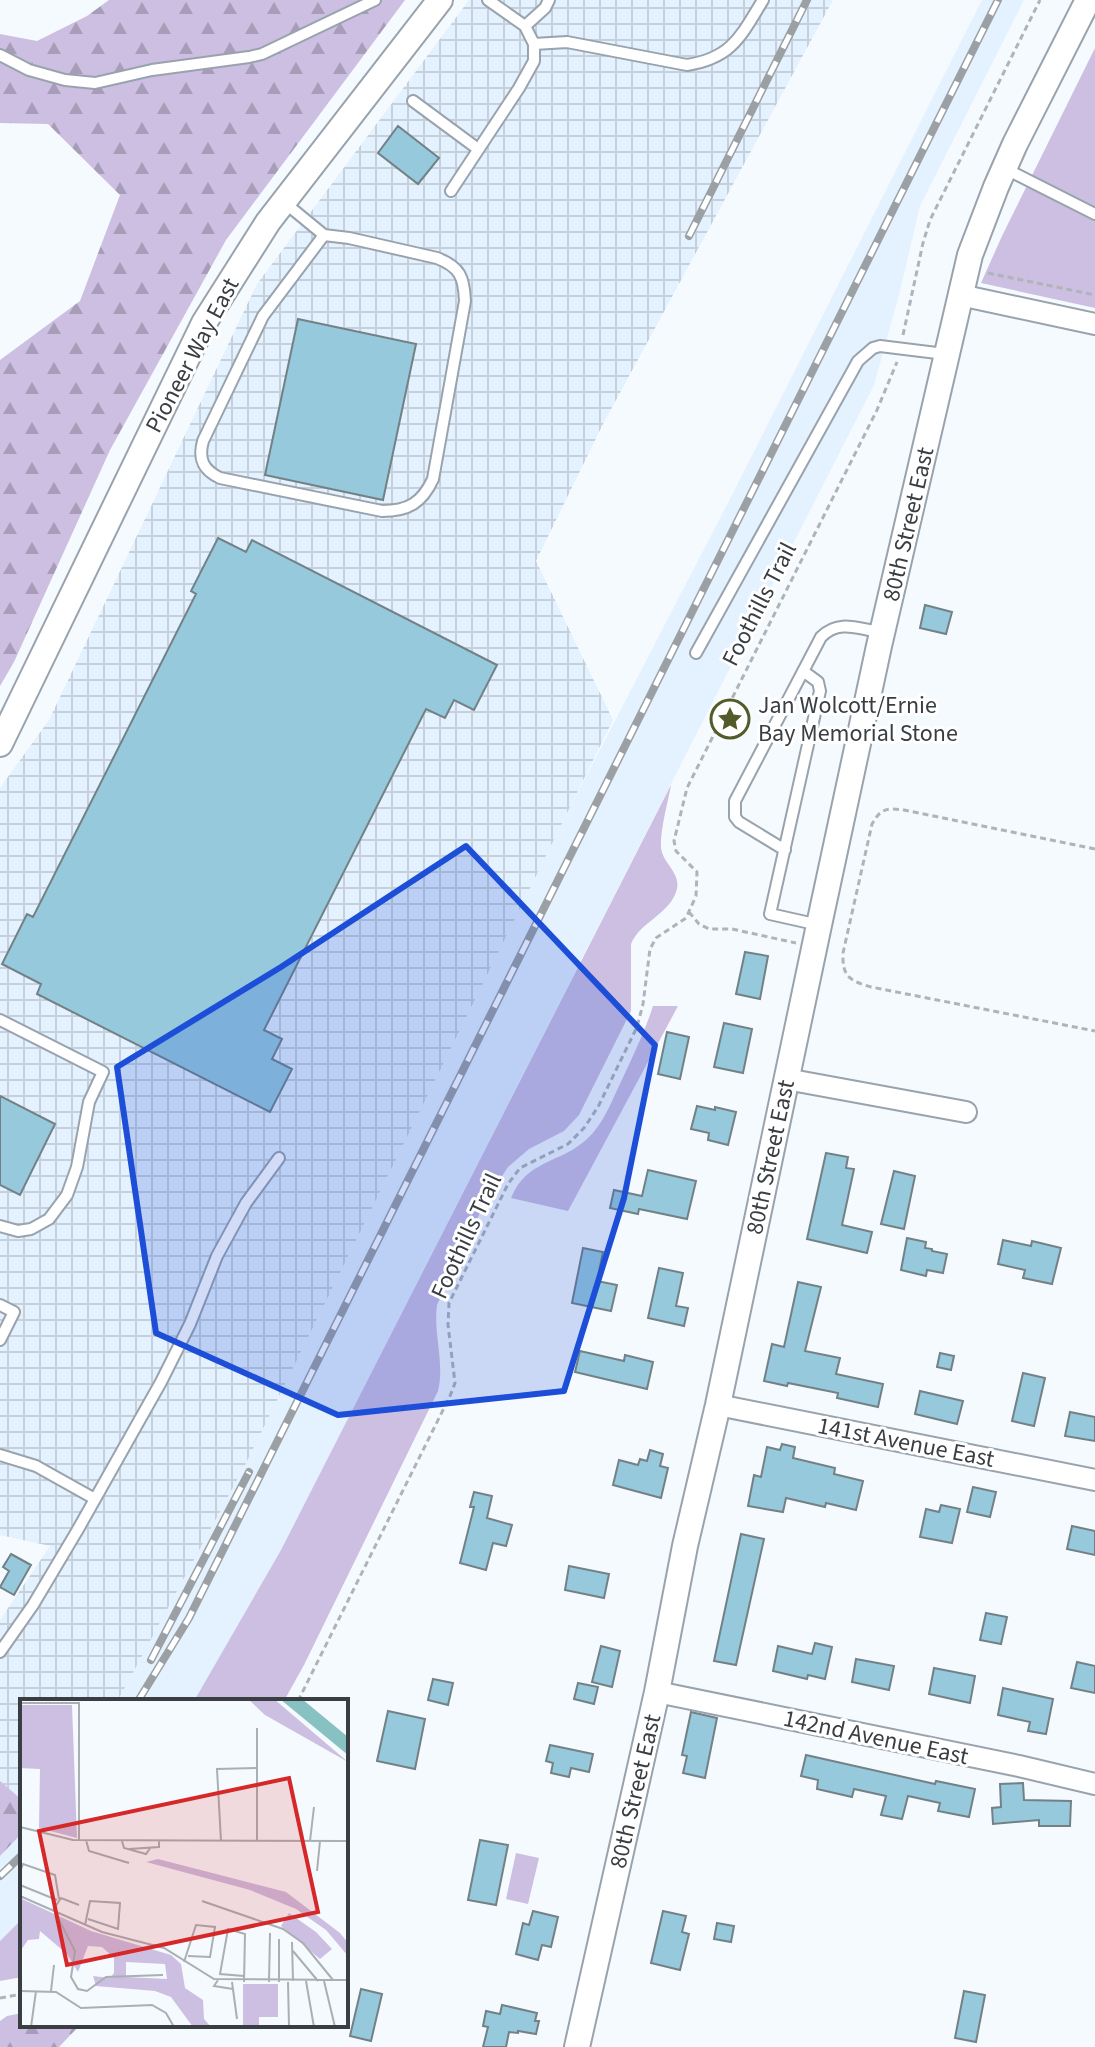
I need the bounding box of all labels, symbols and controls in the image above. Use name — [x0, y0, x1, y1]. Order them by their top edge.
street label: Pioneer Way East — [137, 271, 248, 439]
street label: 80th Street East — [874, 444, 943, 605]
street label: Foothills Trail — [713, 536, 806, 672]
place label: Jan Wolcott/Ernie Bay Memorial Stone — [758, 688, 958, 751]
place icon: Jan Wolcott/Ernie Bay Memorial Stone — [709, 698, 751, 740]
street label: 80th Street East — [737, 1077, 804, 1238]
street label: Foothills Trail — [422, 1168, 511, 1305]
street label: 141st Avenue East — [814, 1408, 997, 1477]
inset map — [20, 1699, 348, 2027]
street label: 142nd Avenue East — [780, 1701, 972, 1774]
street label: 80th Street East — [601, 1711, 670, 1872]

